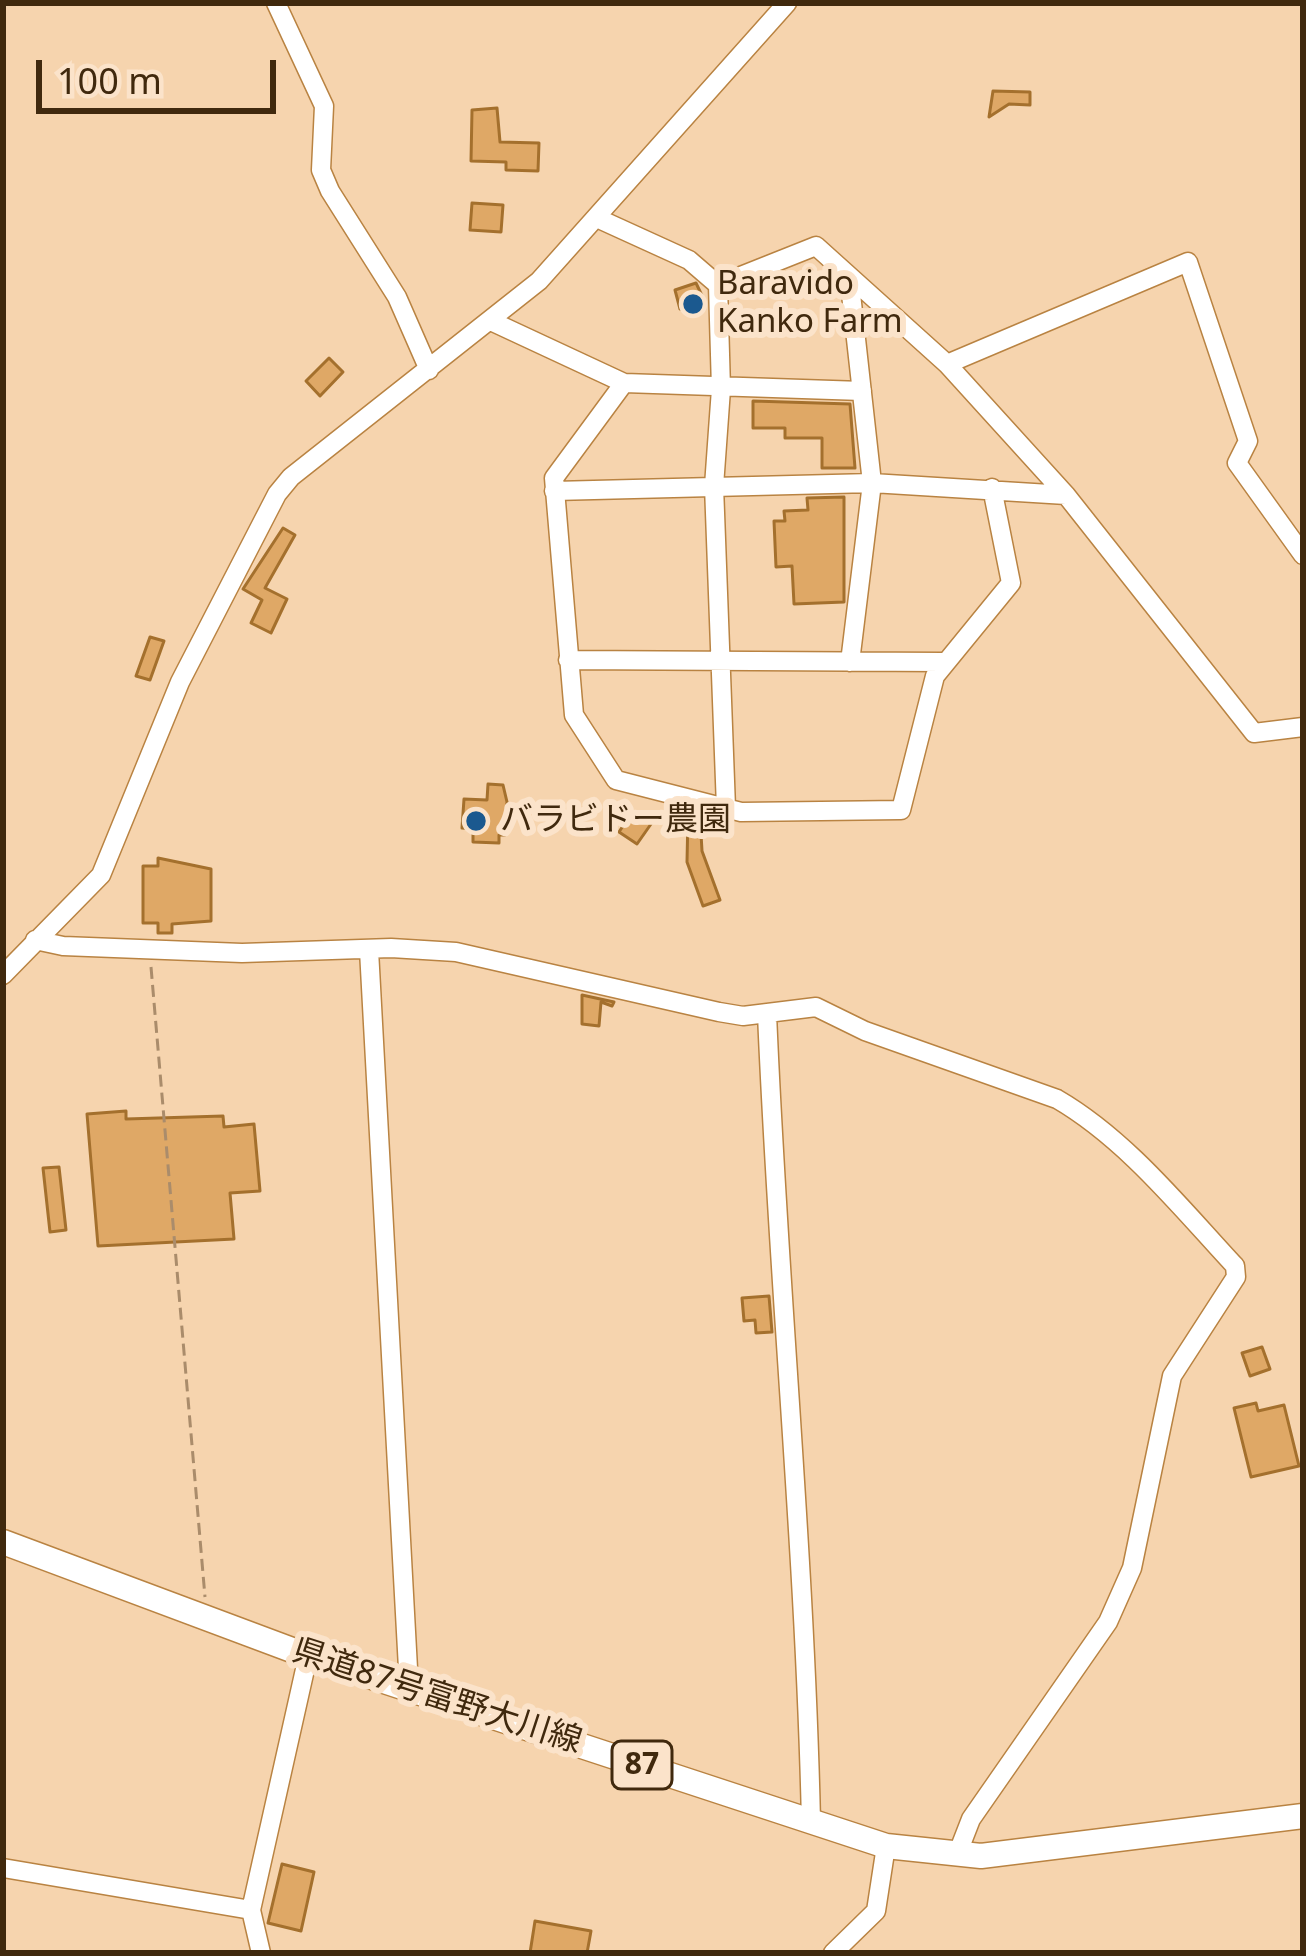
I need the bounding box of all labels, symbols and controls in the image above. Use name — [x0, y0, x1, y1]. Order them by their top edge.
scale bar — [42, 36, 282, 110]
text: 100 m — [57, 56, 162, 105]
place label: Baravido Kanko Farm — [717, 265, 903, 343]
marker: Baravido Kanko Farm — [680, 291, 706, 317]
place label: バラビドー農園 — [500, 801, 731, 841]
marker: バラビドー農園 — [463, 808, 489, 834]
street label: 県道87号富野大川線 — [287, 1632, 587, 1762]
road number: 87 — [612, 1741, 672, 1789]

